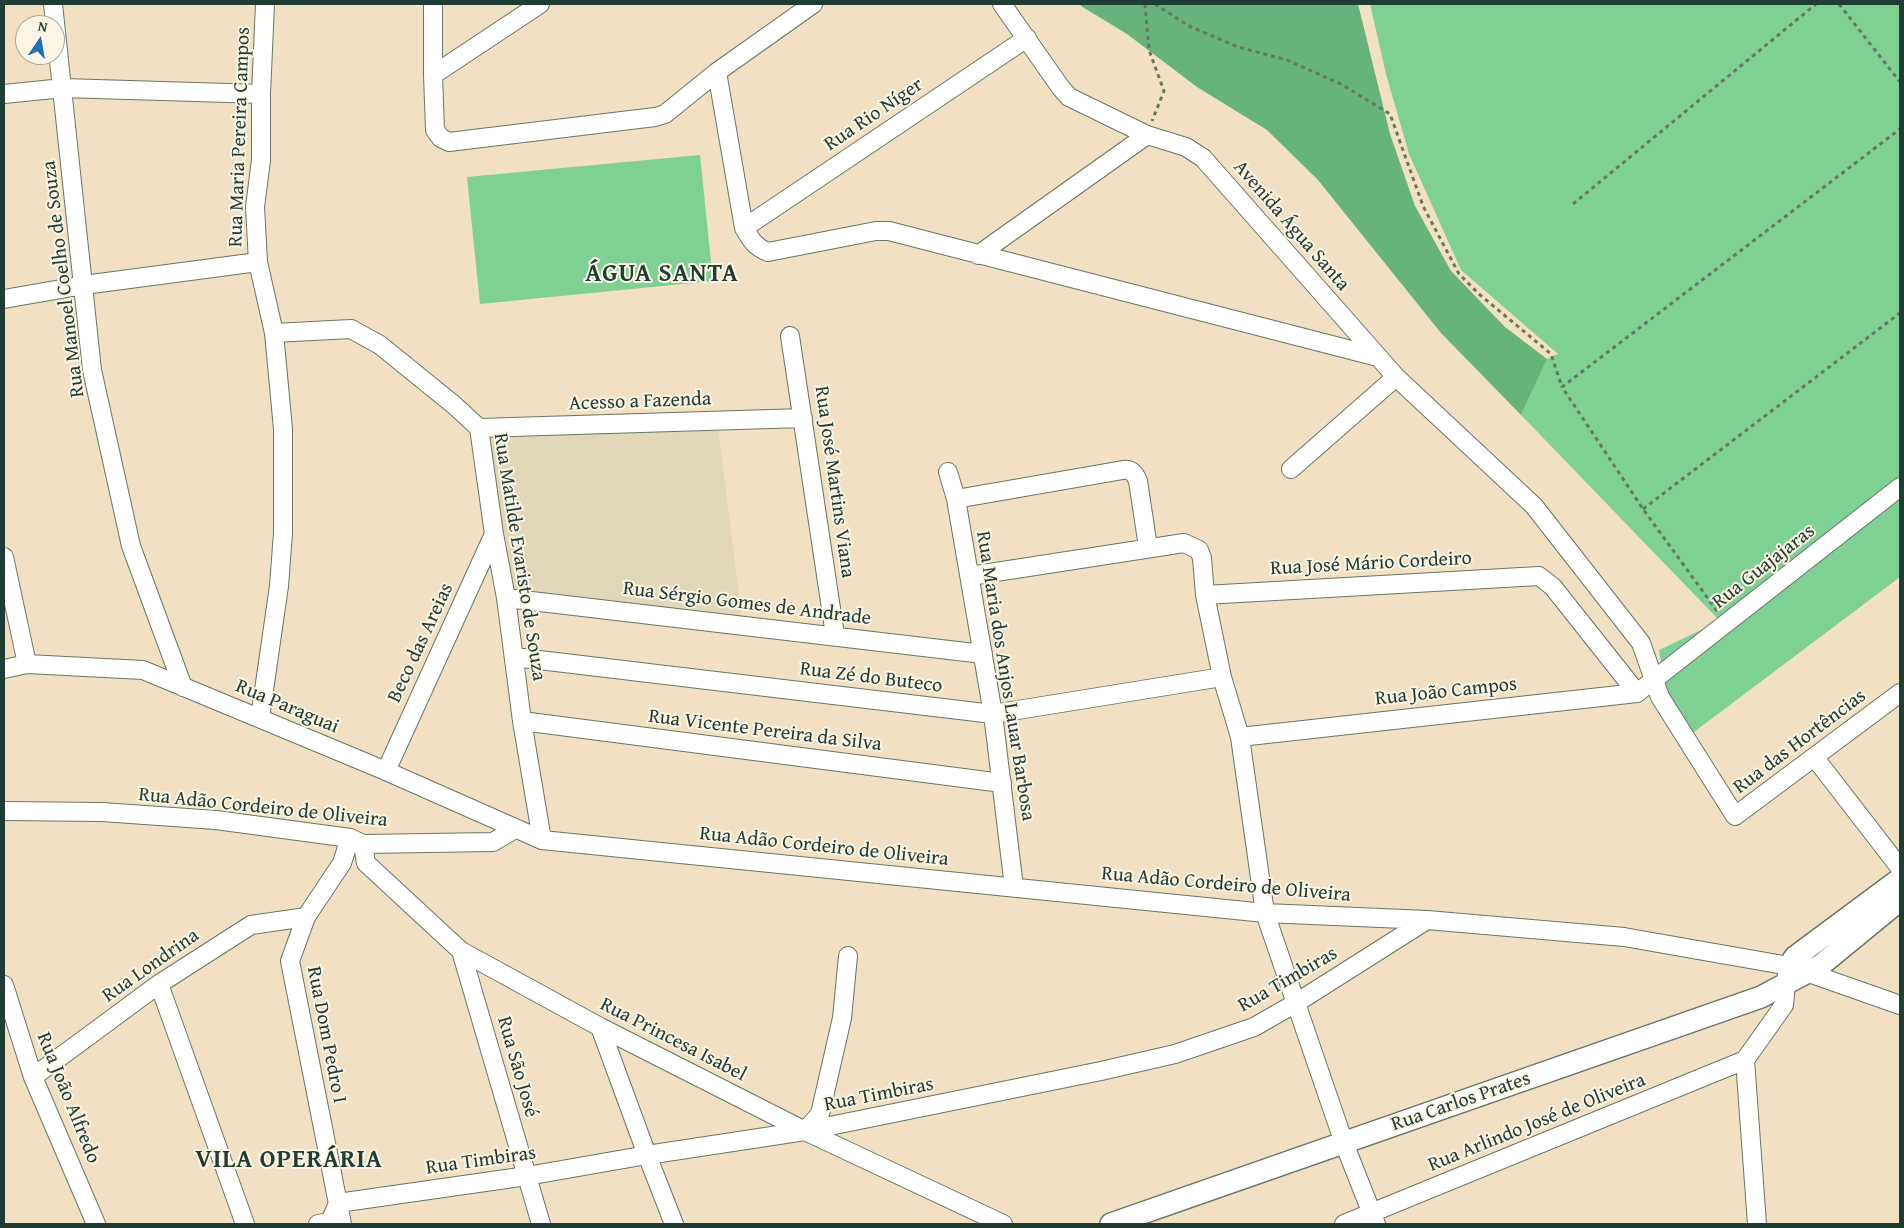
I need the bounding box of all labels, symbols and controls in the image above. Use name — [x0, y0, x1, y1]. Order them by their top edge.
north arrow — [15, 15, 65, 65]
text: N — [36, 16, 50, 37]
street label: Rua Maria Pereira Campos — [224, 26, 256, 248]
street label: Rua Rio Níger — [820, 73, 928, 157]
street label: Avenida Água Santa — [1228, 156, 1354, 296]
street label: Rua Manoel Coelho de Souza — [38, 159, 90, 399]
district label: ÁGUA SANTA — [584, 260, 740, 290]
street label: Rua José Martins Viana — [809, 384, 859, 580]
street label: Acesso a Fazenda — [568, 388, 712, 416]
street label: Rua Matilde Evaristo de Souza — [488, 431, 550, 683]
street label: Rua Guajajaras — [1708, 520, 1820, 614]
street label: Rua Maria dos Anjos Lauar Barbosa — [970, 529, 1040, 823]
street label: Rua José Mário Cordeiro — [1270, 547, 1472, 581]
street label: Rua Sérgio Gomes de Andrade — [622, 577, 872, 631]
street label: Beco das Areias — [383, 579, 459, 707]
street label: Rua Zé do Buteco — [798, 657, 944, 699]
street label: Rua João Campos — [1374, 673, 1518, 711]
street label: Rua Paraguai — [232, 675, 342, 739]
street label: Rua das Hortências — [1729, 684, 1871, 800]
street label: Rua Vicente Pereira da Silva — [647, 705, 883, 757]
street label: Rua Adão Cordeiro de Oliveira — [137, 783, 389, 833]
street label: Rua Adão Cordeiro de Oliveira — [698, 822, 950, 872]
street label: Rua Adão Cordeiro de Oliveira — [1100, 862, 1352, 908]
street label: Rua Londrina — [98, 924, 204, 1008]
street label: Rua Timbiras — [1234, 942, 1342, 1018]
street label: Rua Dom Pedro I — [301, 965, 351, 1105]
street label: Rua Princesa Isabel — [596, 993, 750, 1087]
street label: Rua São José — [491, 1014, 543, 1120]
street label: Rua João Alfredo — [31, 1029, 105, 1167]
street label: Rua Carlos Prates — [1388, 1067, 1534, 1137]
street label: Rua Arlindo José de Oliveira — [1425, 1068, 1649, 1178]
street label: Rua Timbiras — [822, 1073, 936, 1117]
street label: Rua Timbiras — [424, 1141, 538, 1181]
district label: VILA OPERÁRIA — [194, 1146, 384, 1176]

